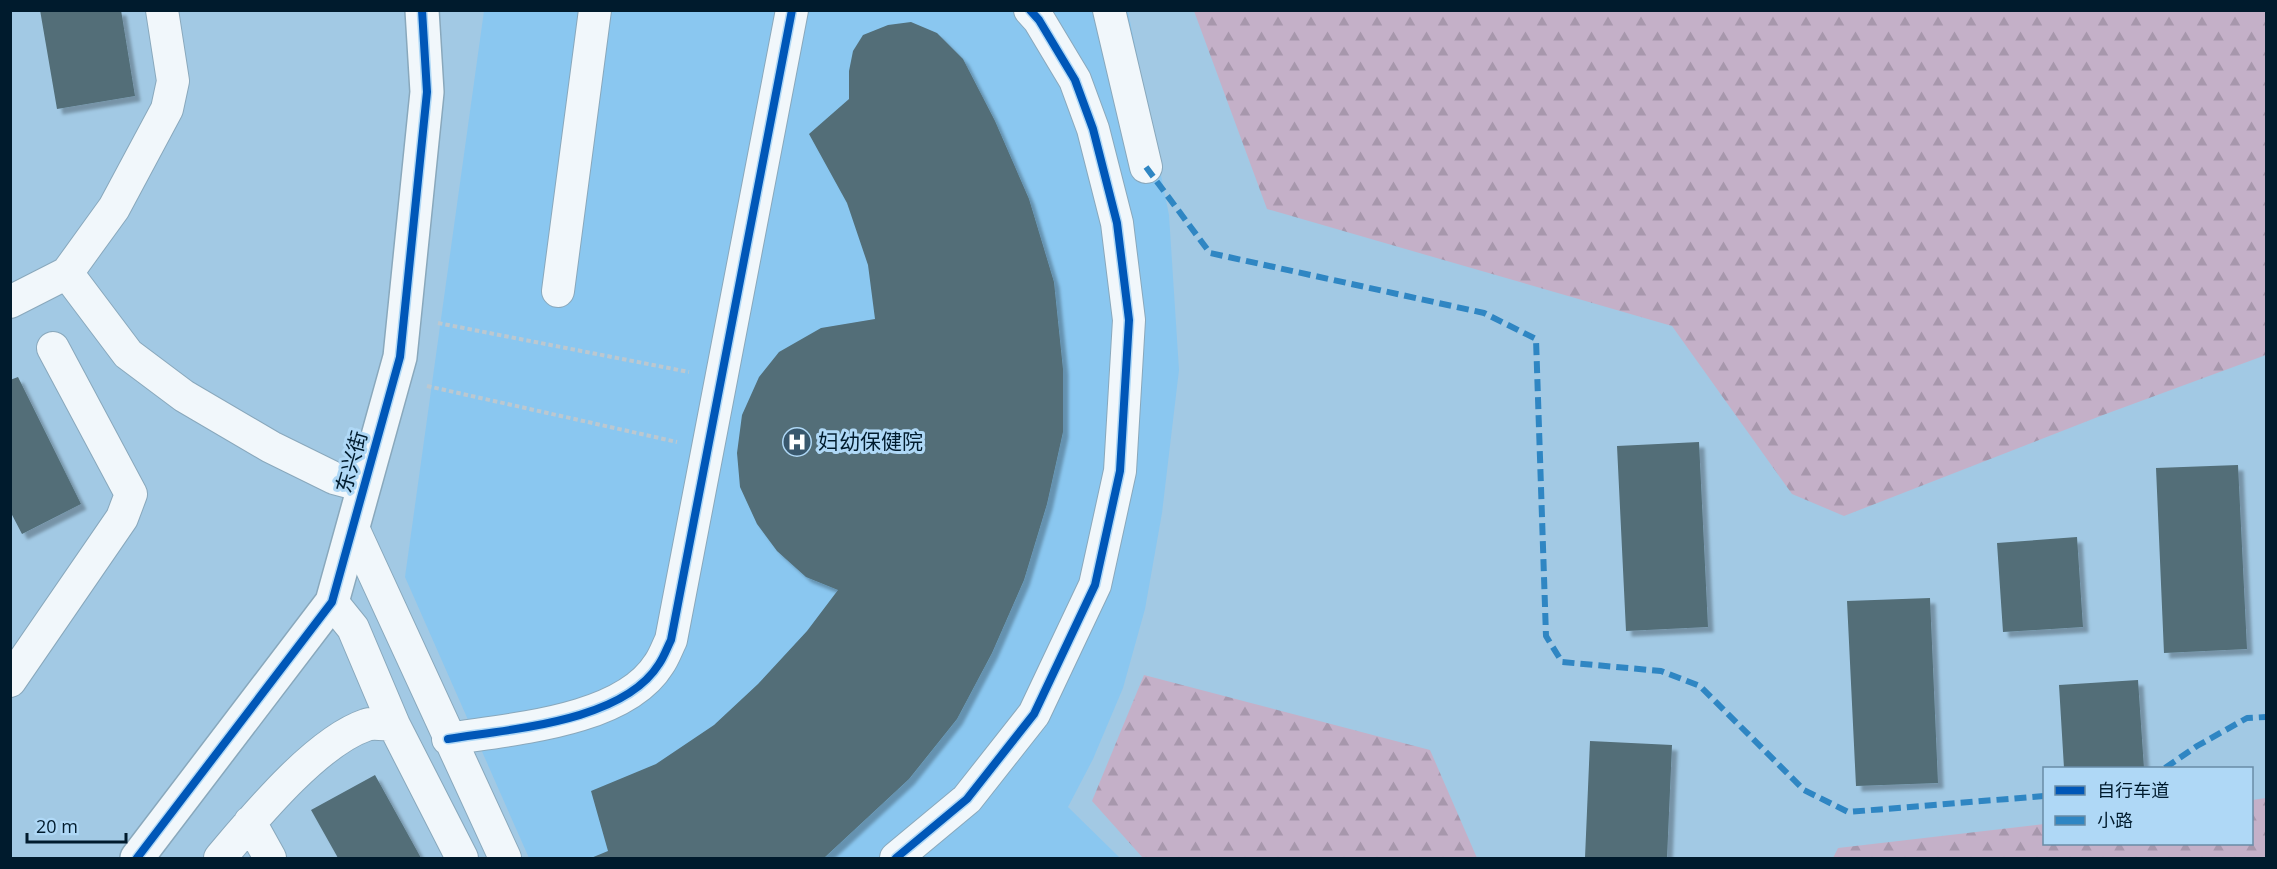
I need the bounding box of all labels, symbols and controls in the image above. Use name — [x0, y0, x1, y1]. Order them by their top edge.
hospital icon: 妇幼保健院 — [781, 426, 813, 458]
place label: 妇幼保健院 — [818, 427, 923, 455]
street label: 东兴街 — [329, 428, 373, 496]
legend — [2043, 767, 2253, 845]
text: 自行车道 — [2097, 778, 2169, 802]
scale bar — [27, 806, 126, 844]
text: 小路 — [2097, 808, 2133, 832]
text: 20 m — [36, 814, 78, 838]

